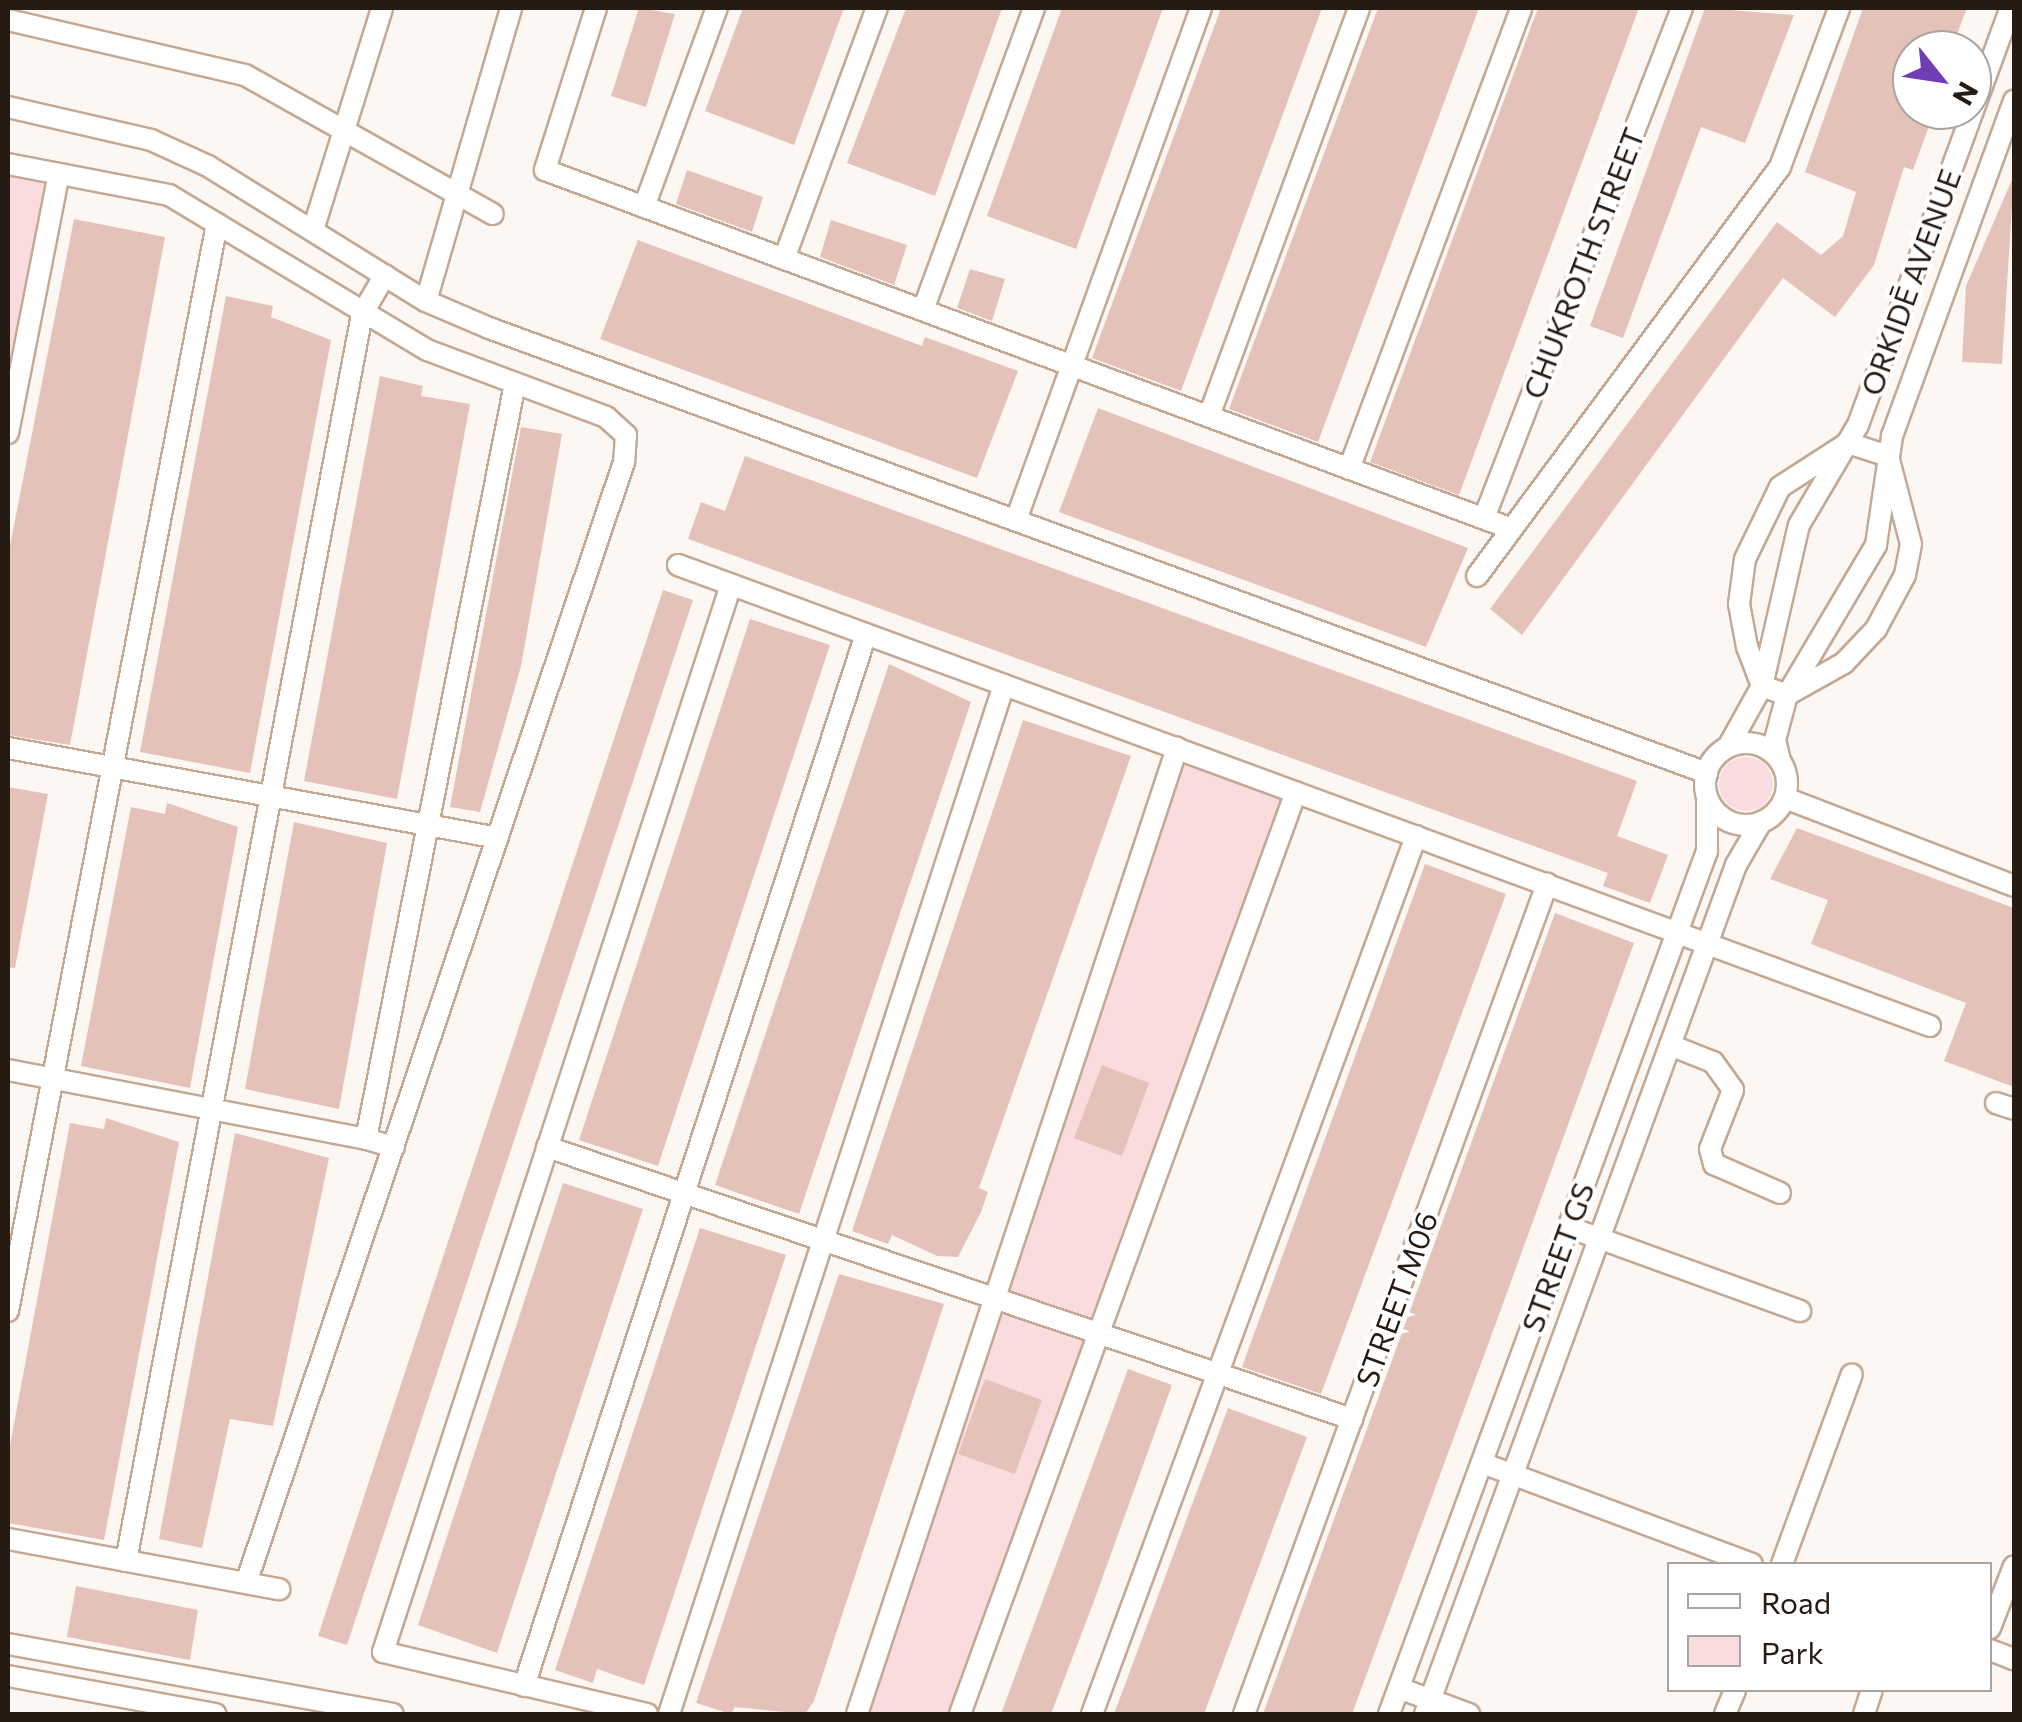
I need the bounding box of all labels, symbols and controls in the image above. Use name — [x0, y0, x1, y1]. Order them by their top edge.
north arrow — [1892, 30, 1992, 130]
text: N — [1946, 76, 1986, 112]
street label: CHUKROTH STREET — [1515, 123, 1651, 403]
street label: ORKIDĒ AVENUE — [1852, 164, 1968, 400]
street label: STREET GS — [1513, 1177, 1601, 1337]
street label: STREET M06 — [1348, 1207, 1444, 1391]
legend — [1667, 1562, 1992, 1692]
text: Road — [1761, 1583, 1831, 1620]
text: Park — [1761, 1633, 1824, 1670]

